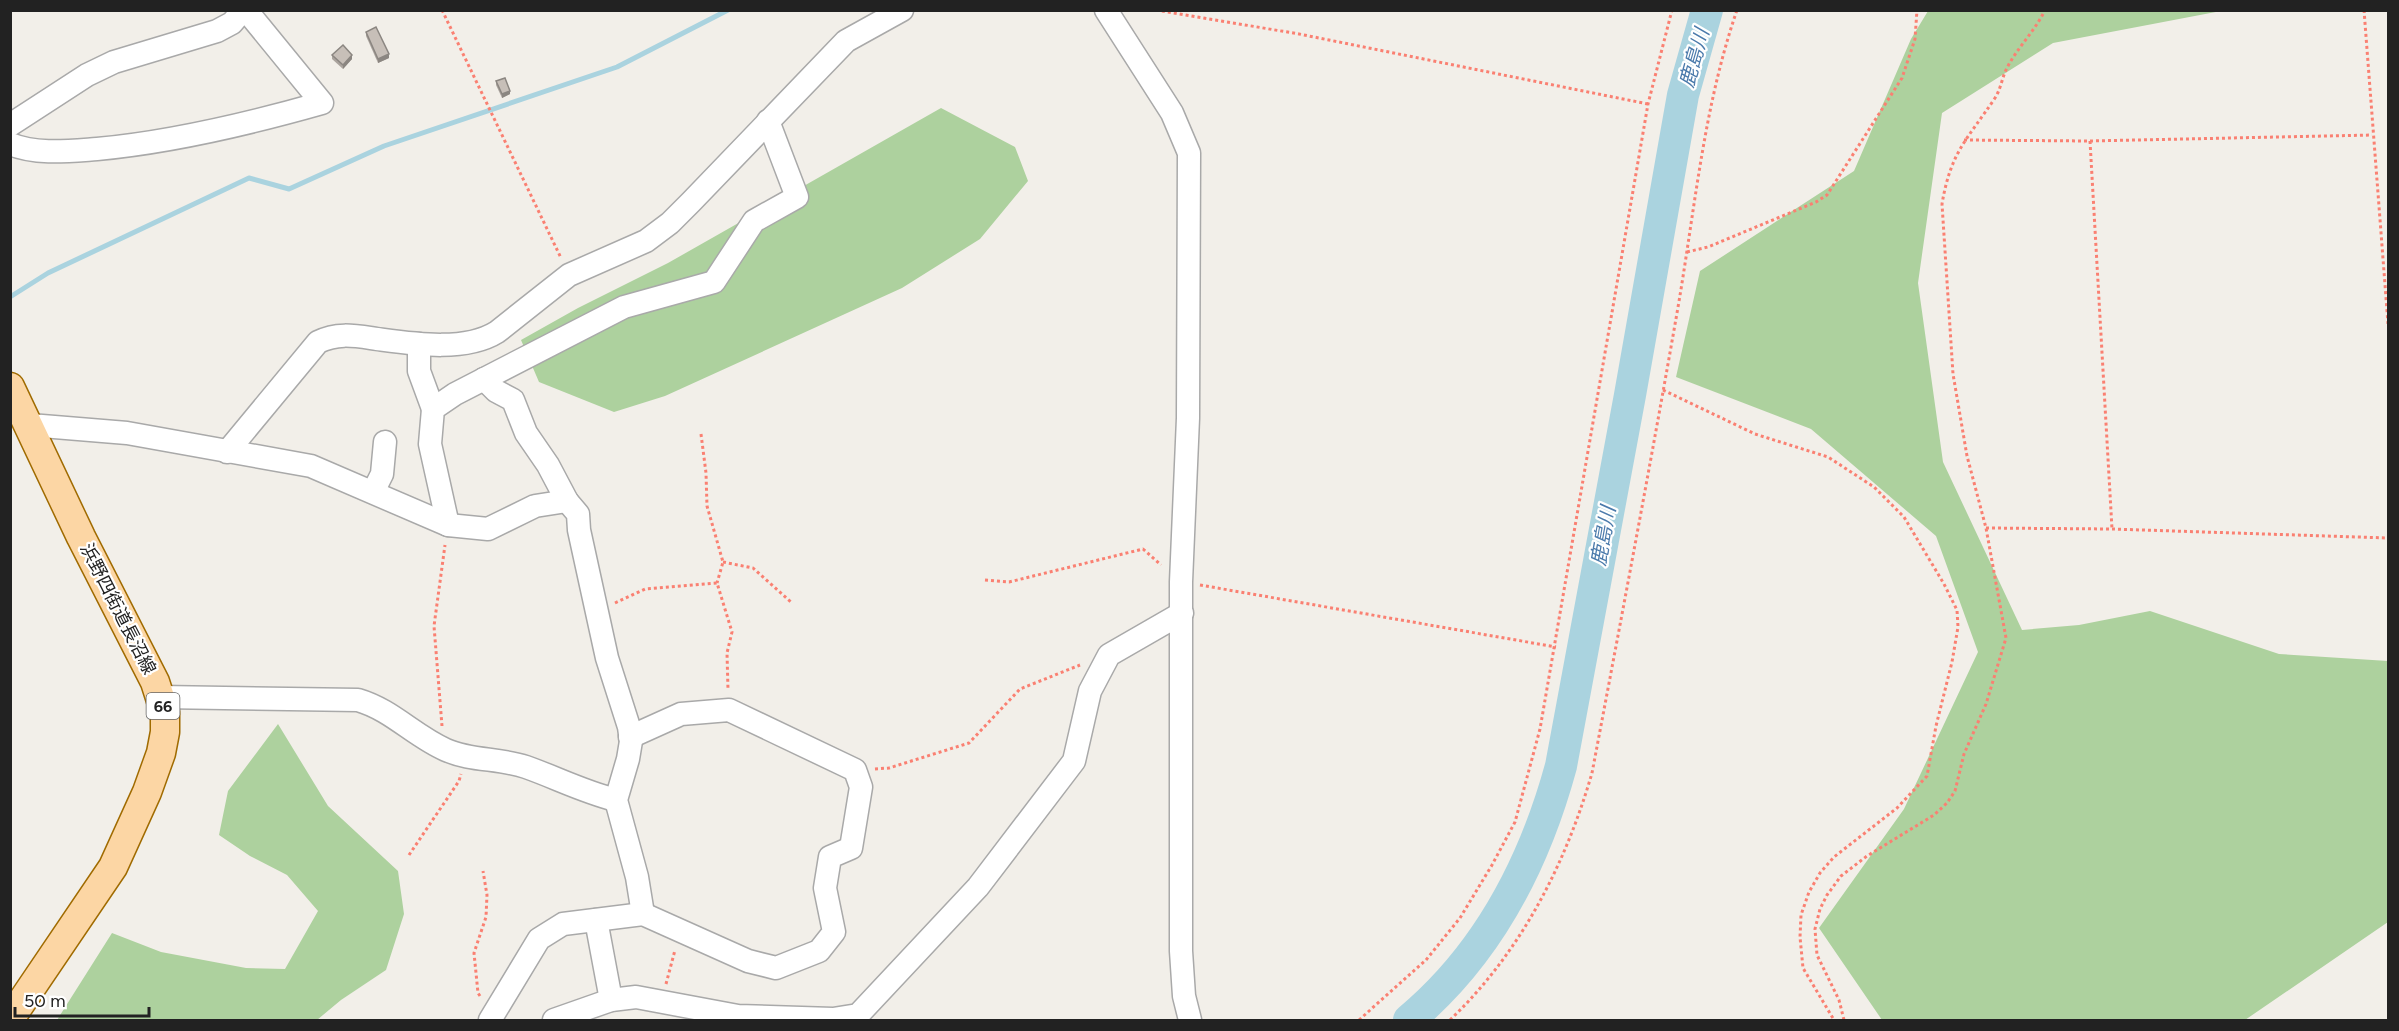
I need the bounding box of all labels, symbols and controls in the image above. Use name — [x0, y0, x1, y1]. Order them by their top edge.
water label: 鹿島川 — [1674, 24, 1714, 90]
water label: 鹿島川 — [1586, 502, 1620, 568]
street label: 浜野四街道長沼線 — [76, 540, 160, 678]
road number: 66 — [146, 693, 180, 719]
scale bar — [15, 980, 148, 1018]
text: 50 m — [24, 990, 66, 1012]

